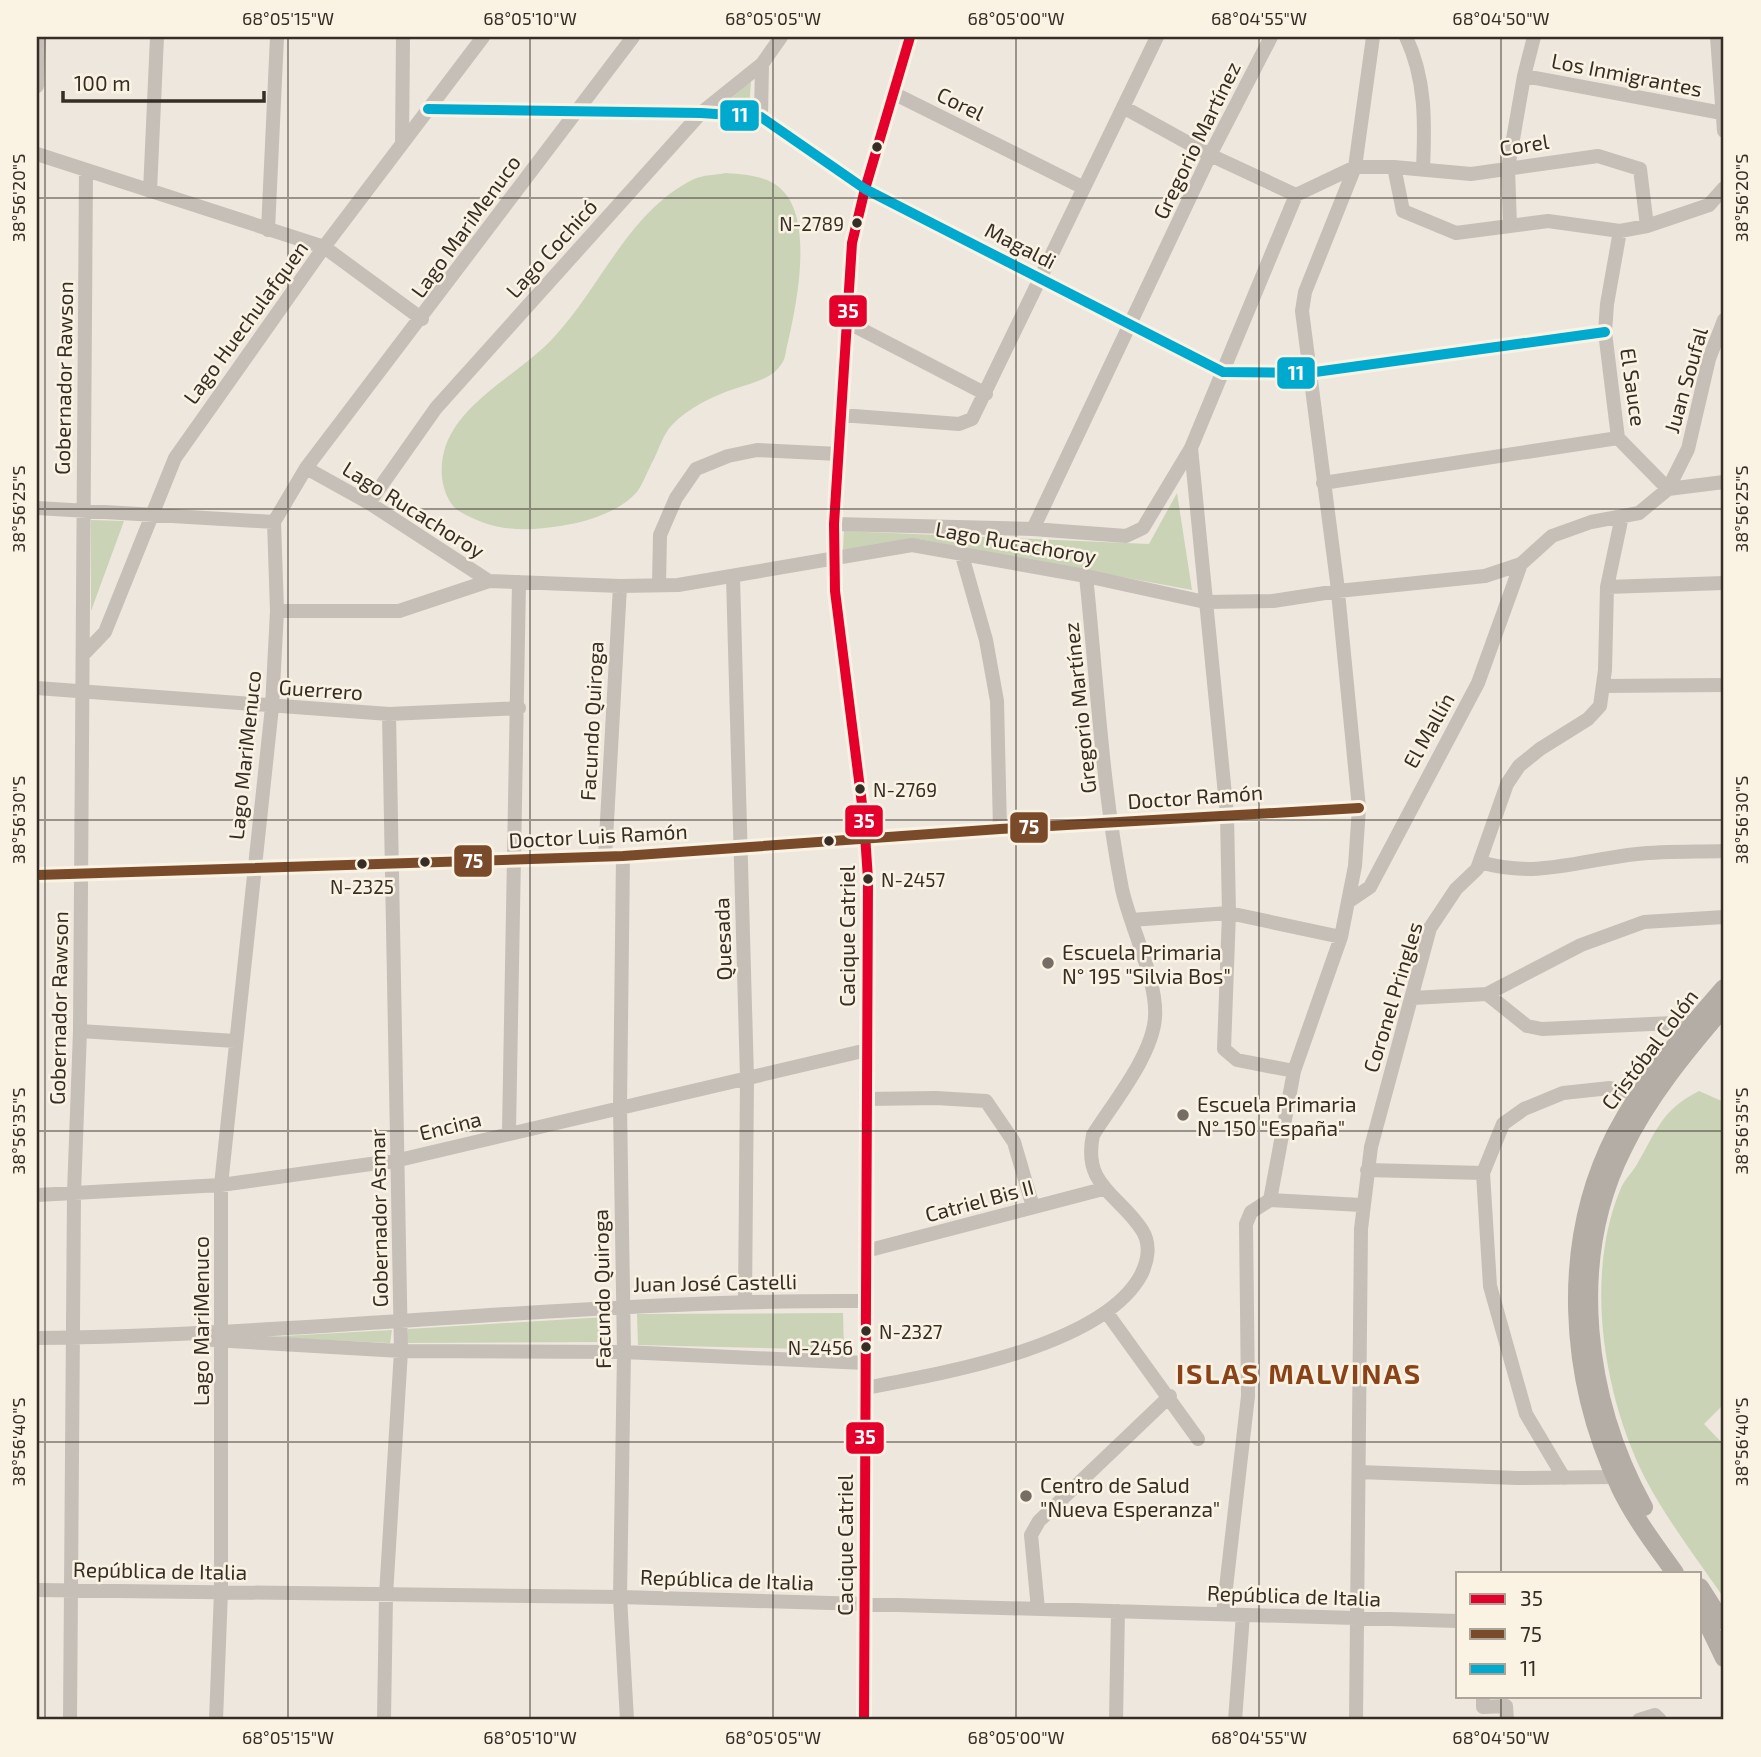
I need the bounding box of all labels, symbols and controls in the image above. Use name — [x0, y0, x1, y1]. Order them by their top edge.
text: 68°05'15"W — [242, 7, 334, 29]
text: 68°05'10"W — [483, 7, 577, 29]
text: 68°05'05"W — [725, 7, 821, 29]
text: 68°05'00"W — [967, 7, 1065, 29]
text: 68°04'55"W — [1211, 7, 1307, 29]
text: 68°04'50"W — [1452, 7, 1550, 29]
street label: Los Inmigrantes — [1549, 47, 1705, 101]
street label: Gregorio Martínez — [1147, 57, 1245, 223]
scale bar — [63, 60, 264, 104]
text: 100 m — [74, 70, 131, 95]
street label: Corel — [933, 81, 989, 125]
line badge: 11 — [719, 99, 760, 132]
text: 11 — [732, 103, 748, 126]
street label: Corel — [1498, 128, 1551, 160]
unlabelled marker — [870, 140, 884, 154]
street label: Lago MariMenuco — [405, 150, 525, 302]
text: 38°56'20"S — [7, 154, 29, 242]
text: 38°56'20"S — [1730, 154, 1752, 242]
street label: Lago Cochicó — [500, 193, 602, 303]
place label: N-2789 — [779, 212, 844, 235]
marker: N-2789 — [850, 216, 864, 230]
street label: Magaldi — [981, 216, 1061, 274]
street label: Lago Huechulafquen — [177, 236, 313, 408]
street label: Gobernador Rawson — [49, 281, 77, 475]
line badge: 35 — [828, 294, 868, 328]
text: 35 — [837, 299, 859, 322]
street label: Juan Soufal — [1658, 323, 1712, 436]
street label: El Sauce — [1616, 346, 1652, 428]
line badge: 11 — [1276, 356, 1316, 390]
text: 11 — [1288, 361, 1304, 384]
street label: Lago Rucachoroy — [338, 455, 490, 563]
text: 38°56'25"S — [7, 465, 29, 553]
text: 38°56'25"S — [1730, 465, 1752, 553]
street label: Lago Rucachoroy — [934, 516, 1098, 568]
street label: Gregorio Martínez — [1058, 621, 1100, 795]
street label: Facundo Quiroga — [574, 641, 609, 802]
street label: Lago MariMenuco — [223, 669, 265, 841]
street label: Guerrero — [278, 674, 364, 704]
street label: El Mallín — [1397, 688, 1459, 772]
text: 38°56'30"S — [7, 776, 29, 864]
text: 38°56'30"S — [1730, 776, 1752, 864]
place label: N-2769 — [873, 778, 937, 801]
street label: Doctor Ramón — [1126, 779, 1264, 813]
marker: N-2769 — [853, 782, 867, 796]
line badge: 35 — [844, 804, 884, 838]
text: 35 — [853, 809, 875, 832]
line badge: 75 — [1009, 811, 1049, 844]
text: 75 — [1019, 815, 1039, 838]
street label: Doctor Luis Ramón — [508, 818, 688, 852]
unlabelled marker — [822, 834, 836, 848]
line badge: 75 — [453, 844, 493, 878]
text: 75 — [463, 849, 483, 872]
unlabelled marker — [418, 855, 432, 869]
marker: N-2325 — [355, 857, 369, 871]
street label: Cacique Catriel — [834, 864, 859, 1007]
place label: N-2457 — [881, 868, 945, 891]
marker: N-2457 — [861, 872, 875, 886]
place label: N-2325 — [330, 875, 394, 898]
street label: Quesada — [708, 897, 737, 981]
street label: Gobernador Rawson — [44, 911, 72, 1105]
street label: Coronel Pringles — [1357, 919, 1427, 1075]
place label: Escuela Primaria N° 195 "Silvia Bos" — [1062, 939, 1231, 988]
marker: Escuela Primaria N° 195 "Silvia Bos" — [1040, 955, 1056, 971]
street label: Cristóbal Colón — [1596, 984, 1702, 1114]
text: 38°56'35"S — [7, 1087, 29, 1175]
text: 38°56'35"S — [1730, 1087, 1752, 1175]
place label: Escuela Primaria N° 150 "España" — [1197, 1091, 1357, 1140]
street label: Encina — [416, 1105, 484, 1145]
marker: Escuela Primaria N° 150 "España" — [1175, 1107, 1191, 1123]
street label: Gobernador Asmar — [364, 1128, 392, 1308]
street label: Catriel Bis II — [922, 1174, 1036, 1226]
street label: Facundo Quiroga — [587, 1209, 616, 1369]
street label: Lago MariMenuco — [188, 1236, 213, 1406]
street label: Juan José Castelli — [633, 1268, 797, 1296]
place label: N-2327 — [879, 1320, 943, 1343]
marker: N-2327 — [859, 1324, 873, 1338]
place label: N-2456 — [788, 1336, 853, 1359]
marker: N-2456 — [859, 1340, 873, 1354]
district label: ISLAS MALVINAS — [1176, 1356, 1422, 1390]
text: 38°56'40"S — [7, 1397, 29, 1487]
text: 38°56'40"S — [1730, 1397, 1752, 1487]
line badge: 35 — [845, 1421, 885, 1455]
text: 35 — [854, 1425, 876, 1448]
place label: Centro de Salud "Nueva Esperanza" — [1040, 1472, 1220, 1521]
street label: Cacique Catriel — [832, 1473, 857, 1616]
marker: Centro de Salud "Nueva Esperanza" — [1018, 1488, 1034, 1504]
street label: República de Italia — [73, 1556, 247, 1584]
street label: República de Italia — [640, 1563, 814, 1595]
legend — [1456, 1572, 1702, 1698]
street label: República de Italia — [1207, 1579, 1381, 1611]
text: 35 — [1520, 1585, 1543, 1610]
text: 75 — [1520, 1621, 1542, 1646]
text: 11 — [1520, 1655, 1537, 1680]
text: 68°05'15"W — [242, 1726, 334, 1748]
text: 68°05'10"W — [483, 1726, 577, 1748]
text: 68°05'05"W — [725, 1726, 821, 1748]
text: 68°05'00"W — [967, 1726, 1065, 1748]
text: 68°04'55"W — [1211, 1726, 1307, 1748]
text: 68°04'50"W — [1452, 1726, 1550, 1748]

